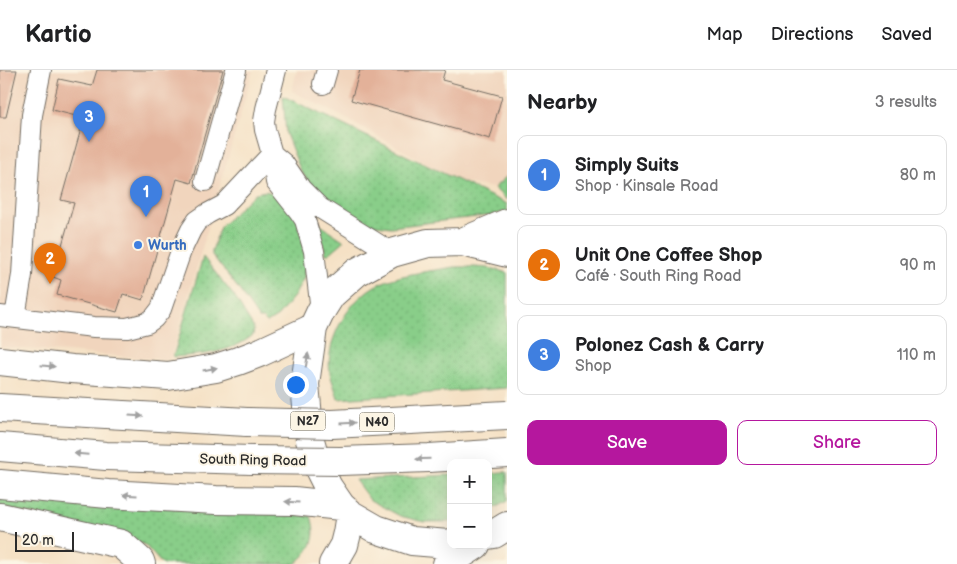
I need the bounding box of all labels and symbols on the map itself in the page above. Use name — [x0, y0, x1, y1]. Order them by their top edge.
pin: 3 — [73, 101, 105, 142]
pin: 1 — [130, 176, 162, 217]
place label: Wurth — [148, 237, 187, 254]
marker: Wurth — [132, 239, 144, 251]
pin: 2 — [34, 243, 66, 284]
one-way arrow — [304, 352, 312, 368]
one-way arrow — [41, 363, 57, 371]
one-way arrow — [202, 365, 218, 373]
your location — [283, 372, 309, 398]
one-way arrow — [128, 412, 144, 420]
road number: N27 — [290, 412, 326, 431]
road number: N40 — [360, 412, 394, 432]
one-way arrow — [340, 419, 356, 427]
one-way arrow — [73, 450, 89, 458]
street label: South Ring Road — [199, 451, 307, 469]
one-way arrow — [415, 455, 431, 463]
one-way arrow — [122, 491, 138, 499]
one-way arrow — [284, 497, 300, 505]
scale bar — [15, 529, 74, 552]

